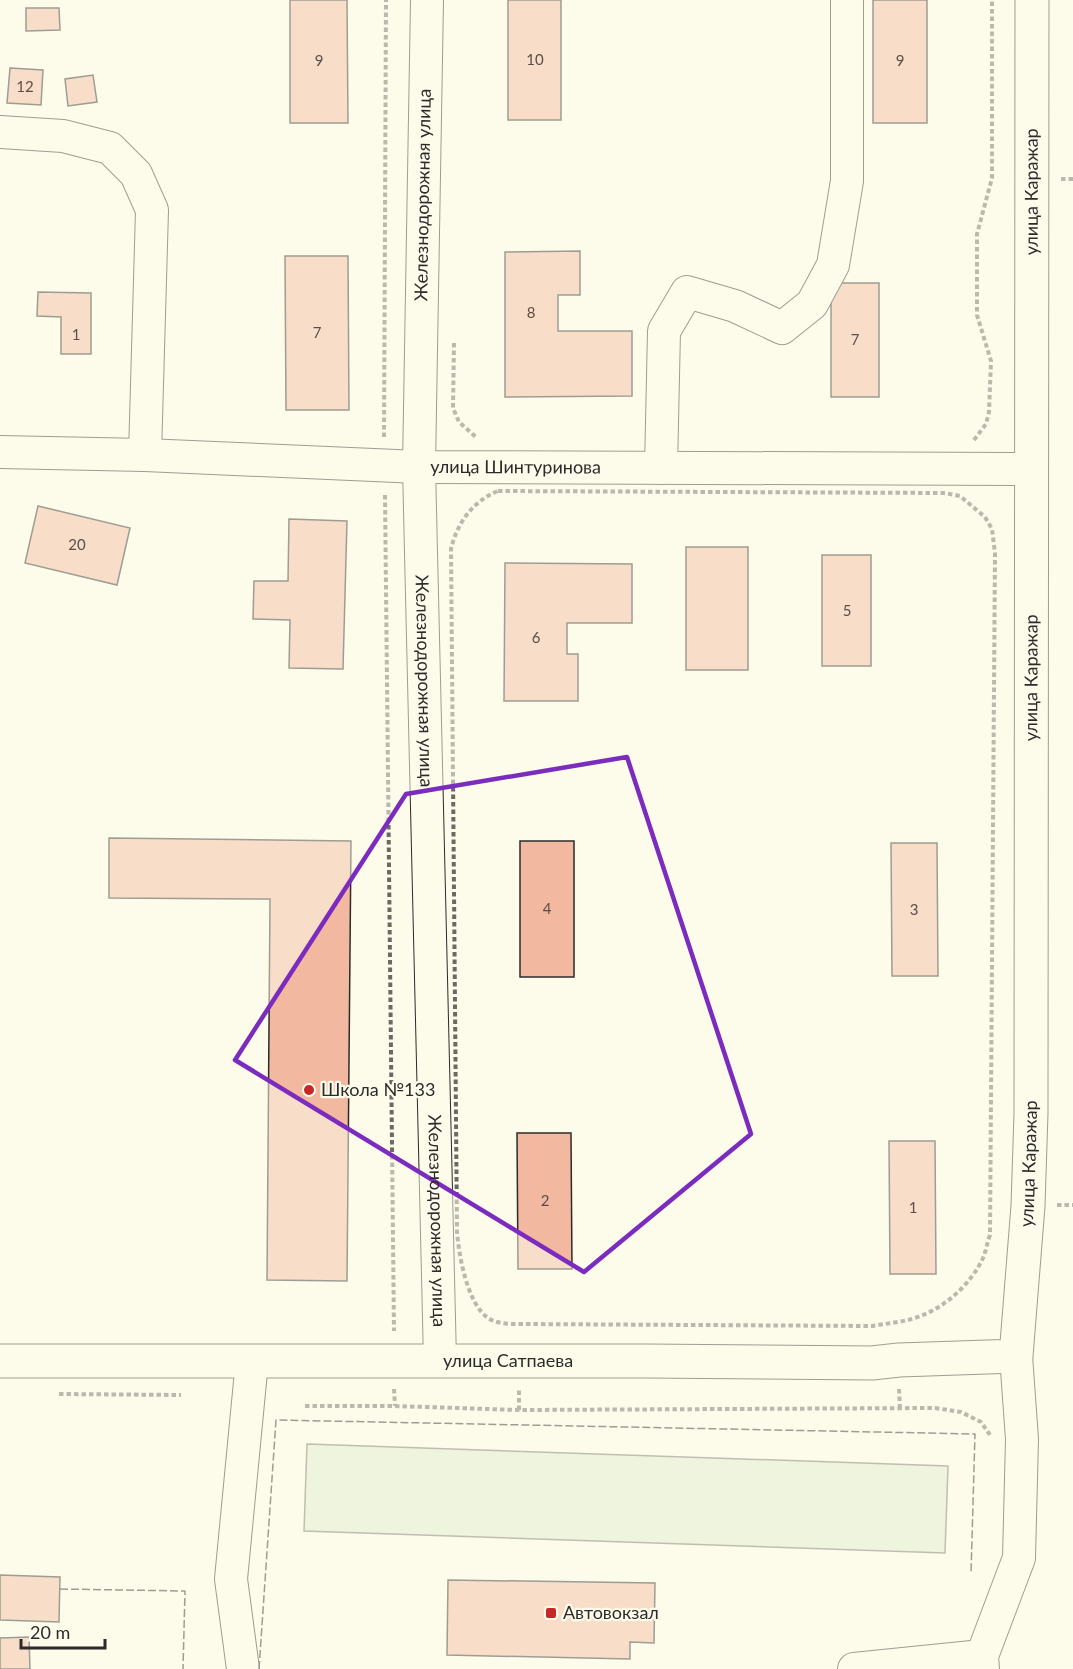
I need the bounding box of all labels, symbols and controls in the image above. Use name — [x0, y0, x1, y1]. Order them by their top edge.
house number: 10 — [526, 50, 544, 68]
house number: 9 — [315, 51, 323, 69]
house number: 9 — [896, 51, 904, 69]
house number: 12 — [16, 77, 34, 95]
street label: Железнодорожная улица — [409, 88, 435, 301]
street label: улица Каражар — [1020, 128, 1042, 255]
house number: 8 — [527, 303, 535, 321]
house number: 7 — [313, 323, 322, 341]
house number: 1 — [72, 325, 80, 343]
house number: 7 — [851, 330, 860, 348]
street label: улица Шинтуринова — [430, 455, 601, 478]
house number: 20 — [68, 535, 86, 553]
street label: Железнодорожная улица — [412, 574, 439, 787]
house number: 5 — [843, 601, 851, 619]
street label: улица Каражар — [1019, 614, 1041, 741]
house number: 6 — [532, 628, 541, 646]
house number: 4 — [543, 899, 552, 917]
house number: 3 — [910, 900, 918, 918]
place label: Школа №133 — [321, 1078, 435, 1100]
marker: Школа №133 — [302, 1083, 316, 1097]
street label: улица Каражар — [1014, 1100, 1041, 1228]
street label: Железнодорожная улица — [424, 1114, 451, 1327]
house number: 2 — [541, 1191, 549, 1209]
house number: 1 — [909, 1198, 917, 1216]
street label: улица Сатпаева — [443, 1349, 573, 1371]
place label: Автовокзал — [563, 1601, 659, 1623]
marker: Автовокзал — [544, 1606, 558, 1620]
scale bar — [21, 1612, 105, 1650]
text: 20 m — [30, 1621, 70, 1643]

